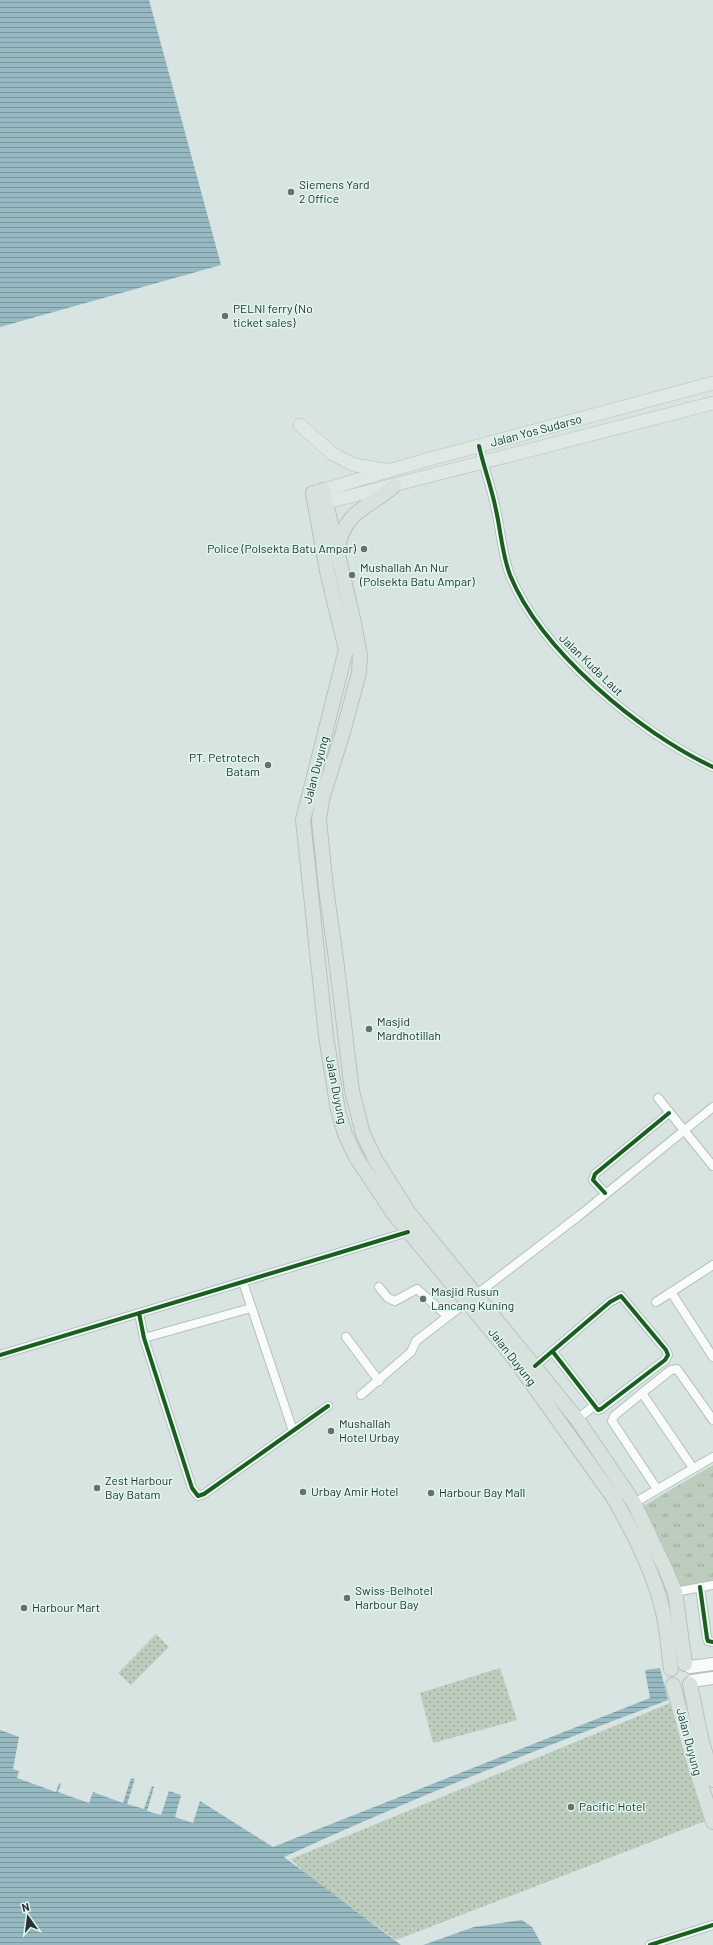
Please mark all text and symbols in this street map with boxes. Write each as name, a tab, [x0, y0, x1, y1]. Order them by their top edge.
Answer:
place label: Siemens Yard 2 Office	[299, 177, 370, 205]
marker: Siemens Yard 2 Office	[286, 187, 296, 197]
place label: PELNI ferry (No ticket sales)	[233, 301, 313, 329]
marker: PELNI ferry (No ticket sales)	[220, 311, 230, 321]
street label: Jalan Yos Sudarso	[488, 411, 583, 449]
place label: Police (Polsekta Batu Ampar)	[207, 541, 357, 555]
marker: Police (Polsekta Batu Ampar)	[359, 544, 369, 554]
place label: Mushallah An Nur (Polsekta Batu Ampar)	[359, 560, 475, 588]
marker: Mushallah An Nur (Polsekta Batu Ampar)	[347, 570, 357, 580]
street label: Jalan Kuda Laut	[557, 630, 627, 698]
street label: Jalan Duyung	[299, 734, 331, 805]
place label: PT. Petrotech Batam	[189, 750, 260, 778]
marker: PT. Petrotech Batam	[263, 760, 273, 770]
place label: Masjid Mardhotillah	[377, 1014, 441, 1042]
marker: Masjid Mardhotillah	[364, 1024, 374, 1034]
street label: Jalan Duyung	[323, 1054, 350, 1125]
place label: Masjid Rusun Lancang Kuning	[431, 1284, 514, 1312]
marker: Masjid Rusun Lancang Kuning	[418, 1294, 428, 1304]
street label: Jalan Duyung	[486, 1325, 540, 1388]
place label: Mushallah Hotel Urbay	[339, 1416, 400, 1444]
marker: Mushallah Hotel Urbay	[326, 1426, 336, 1436]
place label: Zest Harbour Bay Batam	[105, 1473, 173, 1501]
marker: Zest Harbour Bay Batam	[92, 1483, 102, 1493]
place label: Urbay Amir Hotel	[311, 1484, 398, 1498]
place label: Harbour Bay Mall	[439, 1485, 525, 1499]
marker: Urbay Amir Hotel	[298, 1487, 308, 1497]
marker: Harbour Bay Mall	[426, 1488, 436, 1498]
place label: Swiss-Belhotel Harbour Bay	[355, 1583, 433, 1611]
marker: Swiss-Belhotel Harbour Bay	[342, 1593, 352, 1603]
place label: Harbour Mart	[32, 1600, 100, 1614]
marker: Harbour Mart	[19, 1603, 29, 1613]
street label: Jalan Duyung	[674, 1706, 706, 1777]
place label: Pacific Hotel	[579, 1799, 645, 1813]
marker: Pacific Hotel	[566, 1802, 576, 1812]
north arrow	[8, 1897, 48, 1937]
text: N	[20, 1900, 31, 1914]

